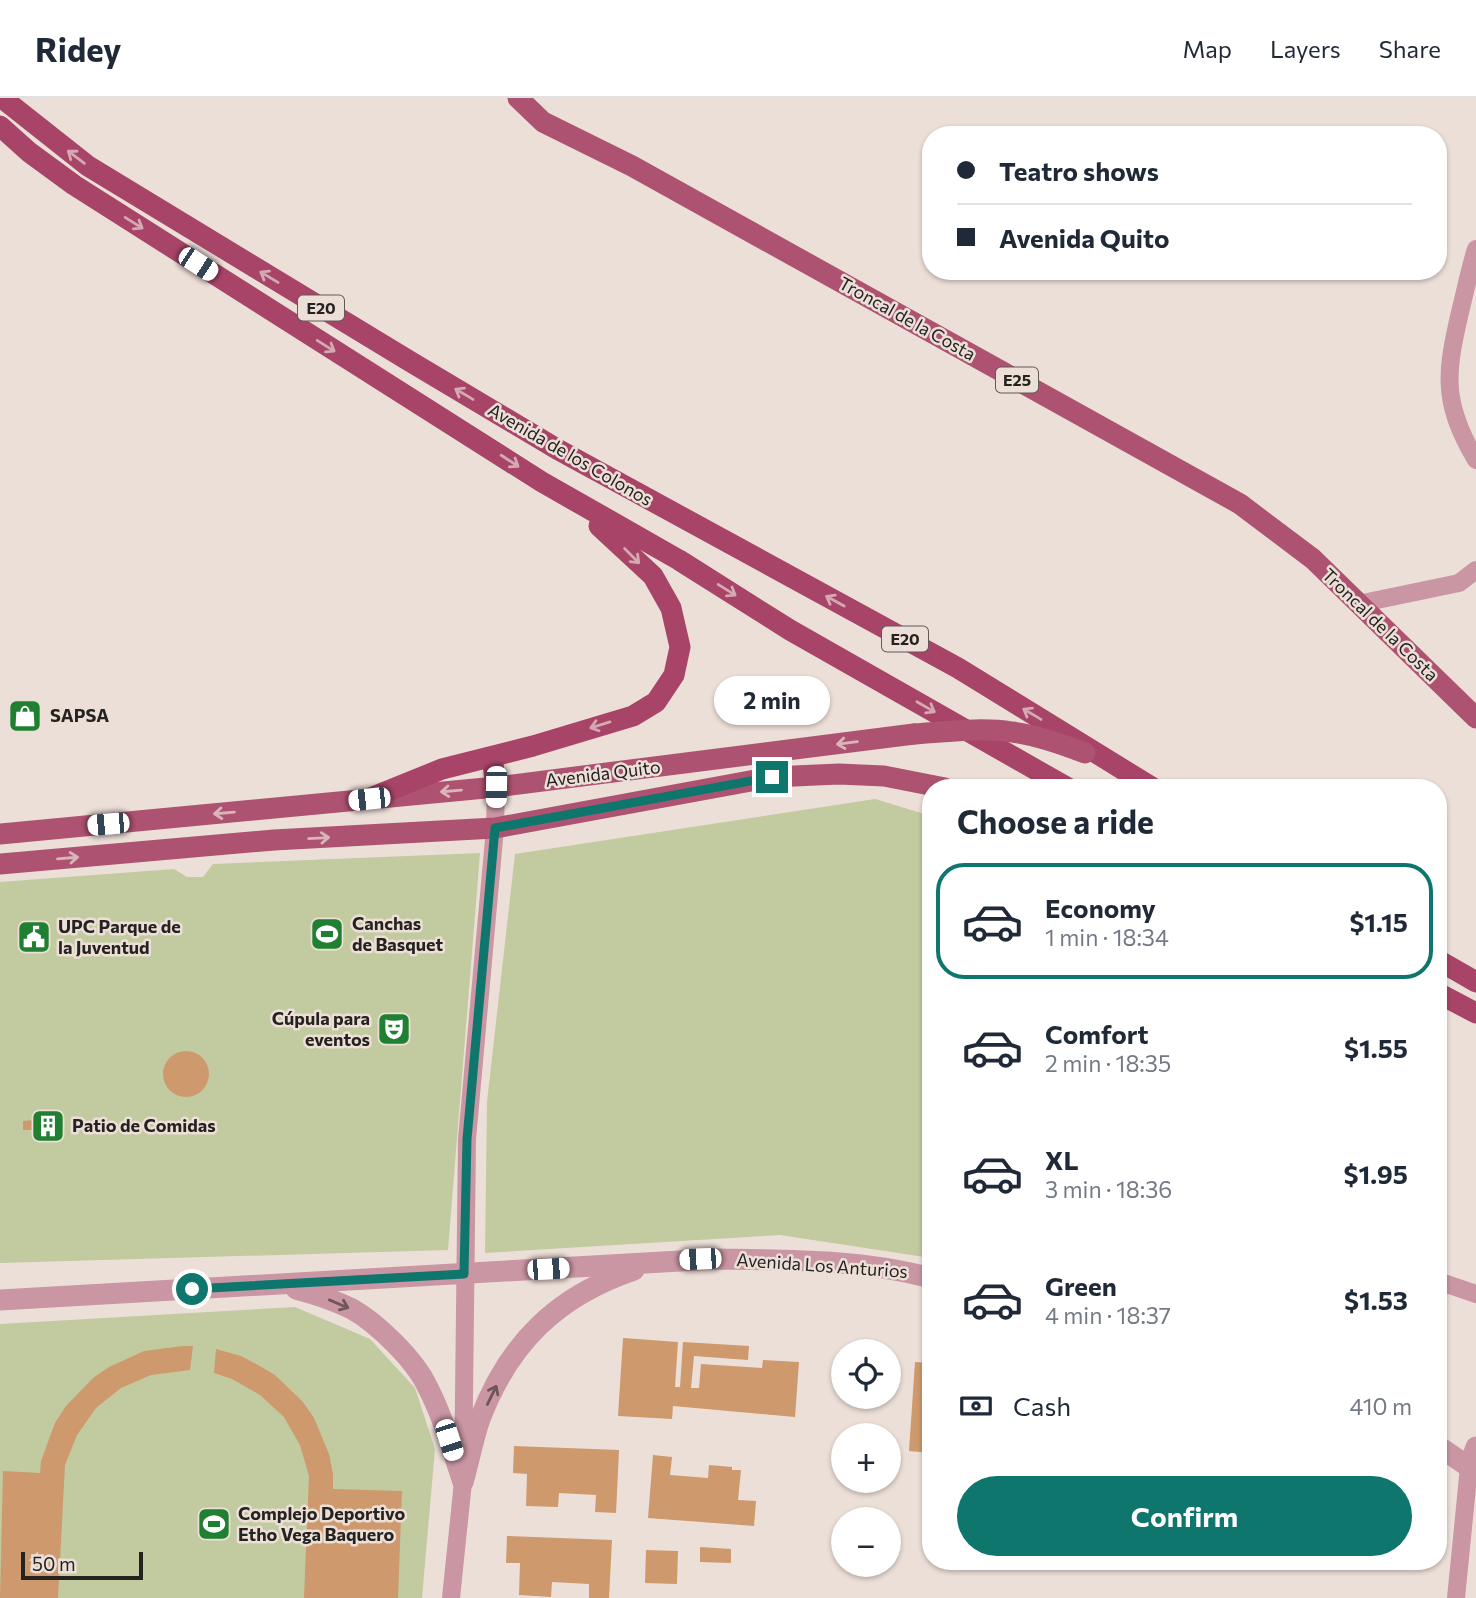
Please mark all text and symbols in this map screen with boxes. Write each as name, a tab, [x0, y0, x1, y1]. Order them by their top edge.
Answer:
text: Ridey	[35, 28, 121, 69]
text: Map	[1183, 34, 1232, 63]
text: Layers	[1270, 34, 1341, 63]
text: Share	[1379, 34, 1441, 63]
one-way arrow	[67, 150, 86, 165]
text: Teatro shows	[999, 155, 1159, 186]
one-way arrow	[124, 217, 144, 231]
text: Avenida Quito	[999, 222, 1170, 253]
car	[175, 244, 222, 284]
one-way arrow	[260, 269, 280, 283]
street label: Troncal de la Costa	[835, 271, 980, 365]
road number: E20	[298, 296, 344, 320]
one-way arrow	[316, 339, 336, 353]
road number: E25	[996, 368, 1038, 392]
one-way arrow	[455, 387, 475, 401]
street label: Avenida de los Colonos	[484, 398, 657, 510]
one-way arrow	[500, 454, 519, 469]
one-way arrow	[624, 547, 641, 564]
street label: Troncal de la Costa	[1318, 563, 1443, 685]
one-way arrow	[716, 583, 736, 597]
one-way arrow	[825, 593, 846, 607]
road number: E20	[882, 626, 928, 652]
callout: 2 min	[714, 676, 830, 724]
text: 2 min	[743, 686, 801, 714]
shop icon: SAPSA	[6, 697, 44, 735]
one-way arrow	[915, 701, 936, 714]
place label: SAPSA	[50, 704, 109, 726]
one-way arrow	[1023, 706, 1043, 720]
one-way arrow	[589, 720, 611, 733]
one-way arrow	[836, 736, 859, 749]
street label: Avenida Quito	[544, 755, 662, 791]
route end	[756, 761, 788, 793]
car	[486, 766, 507, 808]
one-way arrow	[440, 785, 462, 798]
car	[348, 786, 391, 812]
text: Choose a ride	[957, 801, 1154, 841]
one-way arrow	[213, 807, 236, 820]
car	[87, 812, 130, 836]
one-way arrow	[307, 831, 330, 844]
one-way arrow	[56, 852, 79, 865]
icon: car	[961, 890, 1024, 953]
text: Economy	[1045, 892, 1156, 923]
text: $1.15	[1349, 906, 1408, 937]
place label: Canchas de Basquet	[352, 912, 444, 955]
place label: UPC Parque de la Juventud	[58, 915, 181, 958]
sports icon: Canchas de Basquet	[308, 915, 346, 953]
public building icon: UPC Parque de la Juventud	[15, 918, 53, 956]
text: 1 min · 18:34	[1045, 923, 1169, 951]
place label: Cúpula para eventos	[272, 1007, 370, 1050]
theatre icon: Cúpula para eventos	[375, 1010, 413, 1048]
icon: car	[961, 1016, 1024, 1079]
text: Comfort	[1045, 1018, 1148, 1049]
text: $1.55	[1344, 1032, 1408, 1063]
text: 2 min · 18:35	[1045, 1049, 1171, 1077]
building icon: Patio de Comidas	[29, 1107, 67, 1145]
place label: Patio de Comidas	[72, 1114, 216, 1136]
icon: car	[961, 1142, 1024, 1205]
text: XL	[1045, 1144, 1079, 1175]
text: $1.95	[1344, 1158, 1408, 1189]
text: 3 min · 18:36	[1045, 1175, 1172, 1203]
car	[679, 1248, 722, 1270]
street label: Avenida Los Anturios	[736, 1248, 908, 1282]
car	[527, 1257, 570, 1281]
icon: car	[961, 1268, 1024, 1331]
text: Green	[1045, 1270, 1117, 1301]
route start	[176, 1273, 208, 1305]
text: $1.53	[1344, 1284, 1408, 1315]
one-way arrow	[328, 1298, 350, 1311]
text: 4 min · 18:37	[1045, 1301, 1171, 1329]
map controls	[831, 1339, 901, 1577]
button: locate	[831, 1339, 901, 1409]
one-way arrow	[486, 1385, 499, 1406]
icon: cash	[957, 1387, 995, 1425]
text: Cash	[1013, 1390, 1071, 1421]
text: 410 m	[1350, 1392, 1412, 1420]
car	[433, 1417, 466, 1463]
button: +	[831, 1423, 901, 1493]
button: Confirm	[957, 1476, 1412, 1556]
place label: Complejo Deportivo Etho Vega Baquero	[238, 1502, 406, 1545]
sports icon: Complejo Deportivo Etho Vega Baquero	[195, 1505, 233, 1543]
button: −	[831, 1507, 901, 1577]
scale bar	[21, 1549, 144, 1581]
text: 50 m	[32, 1552, 76, 1575]

